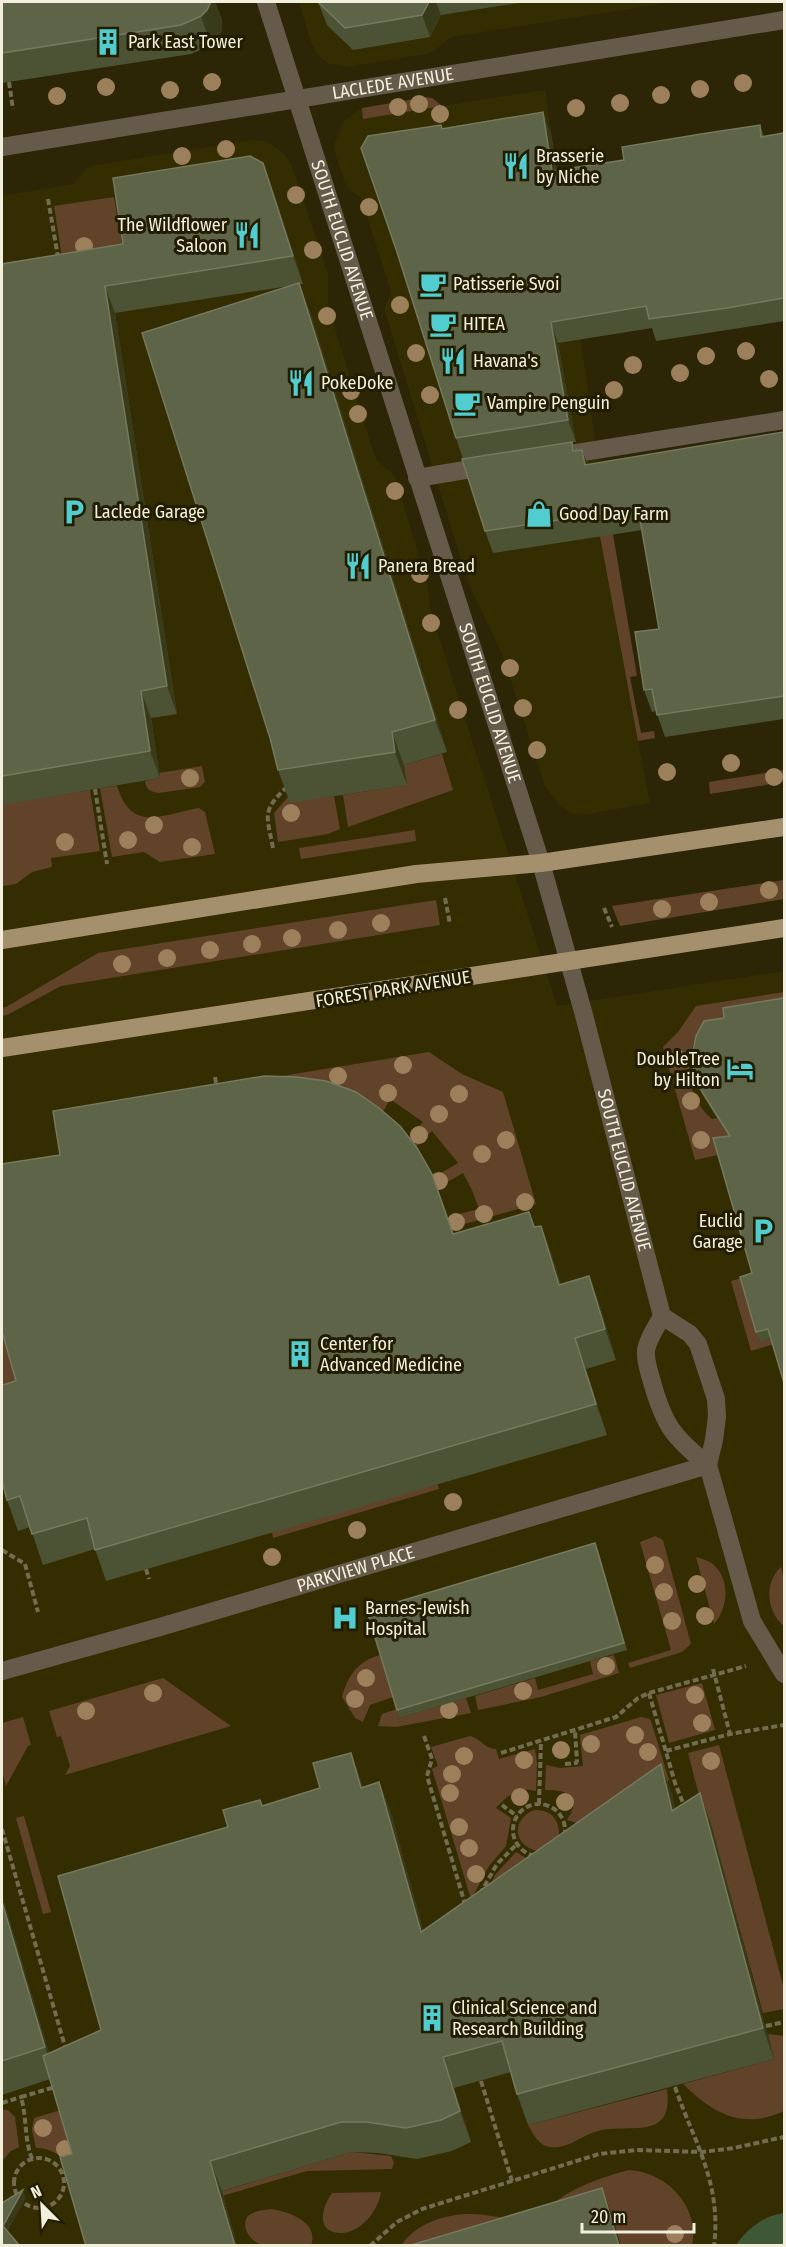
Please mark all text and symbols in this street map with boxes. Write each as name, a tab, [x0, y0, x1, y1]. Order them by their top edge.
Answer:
building icon: Park East Tower	[93, 27, 123, 57]
place label: Park East Tower	[128, 31, 243, 53]
street label: LACLEDE AVENUE	[330, 63, 455, 104]
place label: Brasserie by Niche	[536, 145, 604, 188]
restaurant icon: Brasserie by Niche	[501, 151, 531, 181]
street label: SOUTH EUCLID AVENUE	[306, 157, 378, 323]
place label: The Wildflower Saloon	[118, 214, 228, 257]
restaurant icon: The Wildflower Saloon	[232, 220, 262, 250]
cafe icon: Patisserie Svoi	[418, 269, 448, 299]
place label: Patisserie Svoi	[453, 273, 559, 295]
cafe icon: HITEA	[428, 309, 458, 339]
place label: HITEA	[463, 313, 505, 335]
restaurant icon: Havana's	[438, 346, 468, 376]
place label: Havana's	[473, 350, 539, 372]
restaurant icon: PokeDoke	[286, 368, 316, 398]
place label: PokeDoke	[321, 372, 394, 394]
cafe icon: Vampire Penguin	[452, 388, 482, 418]
place label: Vampire Penguin	[487, 392, 610, 414]
parking icon: Laclede Garage	[59, 497, 89, 527]
shop icon: Good Day Farm	[524, 499, 554, 529]
place label: Laclede Garage	[94, 501, 205, 523]
place label: Good Day Farm	[559, 503, 669, 525]
restaurant icon: Panera Bread	[343, 551, 373, 581]
place label: Panera Bread	[378, 555, 475, 577]
street label: SOUTH EUCLID AVENUE	[454, 620, 526, 786]
street label: FOREST PARK AVENUE	[314, 966, 472, 1012]
place label: DoubleTree by Hilton	[636, 1048, 720, 1091]
hotel icon: DoubleTree by Hilton	[725, 1054, 755, 1084]
street label: SOUTH EUCLID AVENUE	[593, 1087, 656, 1254]
place label: Euclid Garage	[692, 1210, 743, 1253]
parking icon: Euclid Garage	[748, 1216, 778, 1246]
place label: Center for Advanced Medicine	[320, 1333, 462, 1376]
building icon: Center for Advanced Medicine	[285, 1339, 315, 1369]
street label: PARKVIEW PLACE	[294, 1541, 417, 1597]
place label: Barnes-Jewish Hospital	[365, 1597, 470, 1640]
hospital icon: Barnes-Jewish Hospital	[330, 1603, 360, 1633]
place label: Clinical Science and Research Building	[452, 1997, 597, 2040]
building icon: Clinical Science and Research Building	[417, 2003, 447, 2033]
north arrow	[12, 2175, 72, 2235]
text: N	[28, 2181, 44, 2202]
scale bar	[582, 2196, 694, 2234]
text: 20 m	[591, 2206, 626, 2228]

